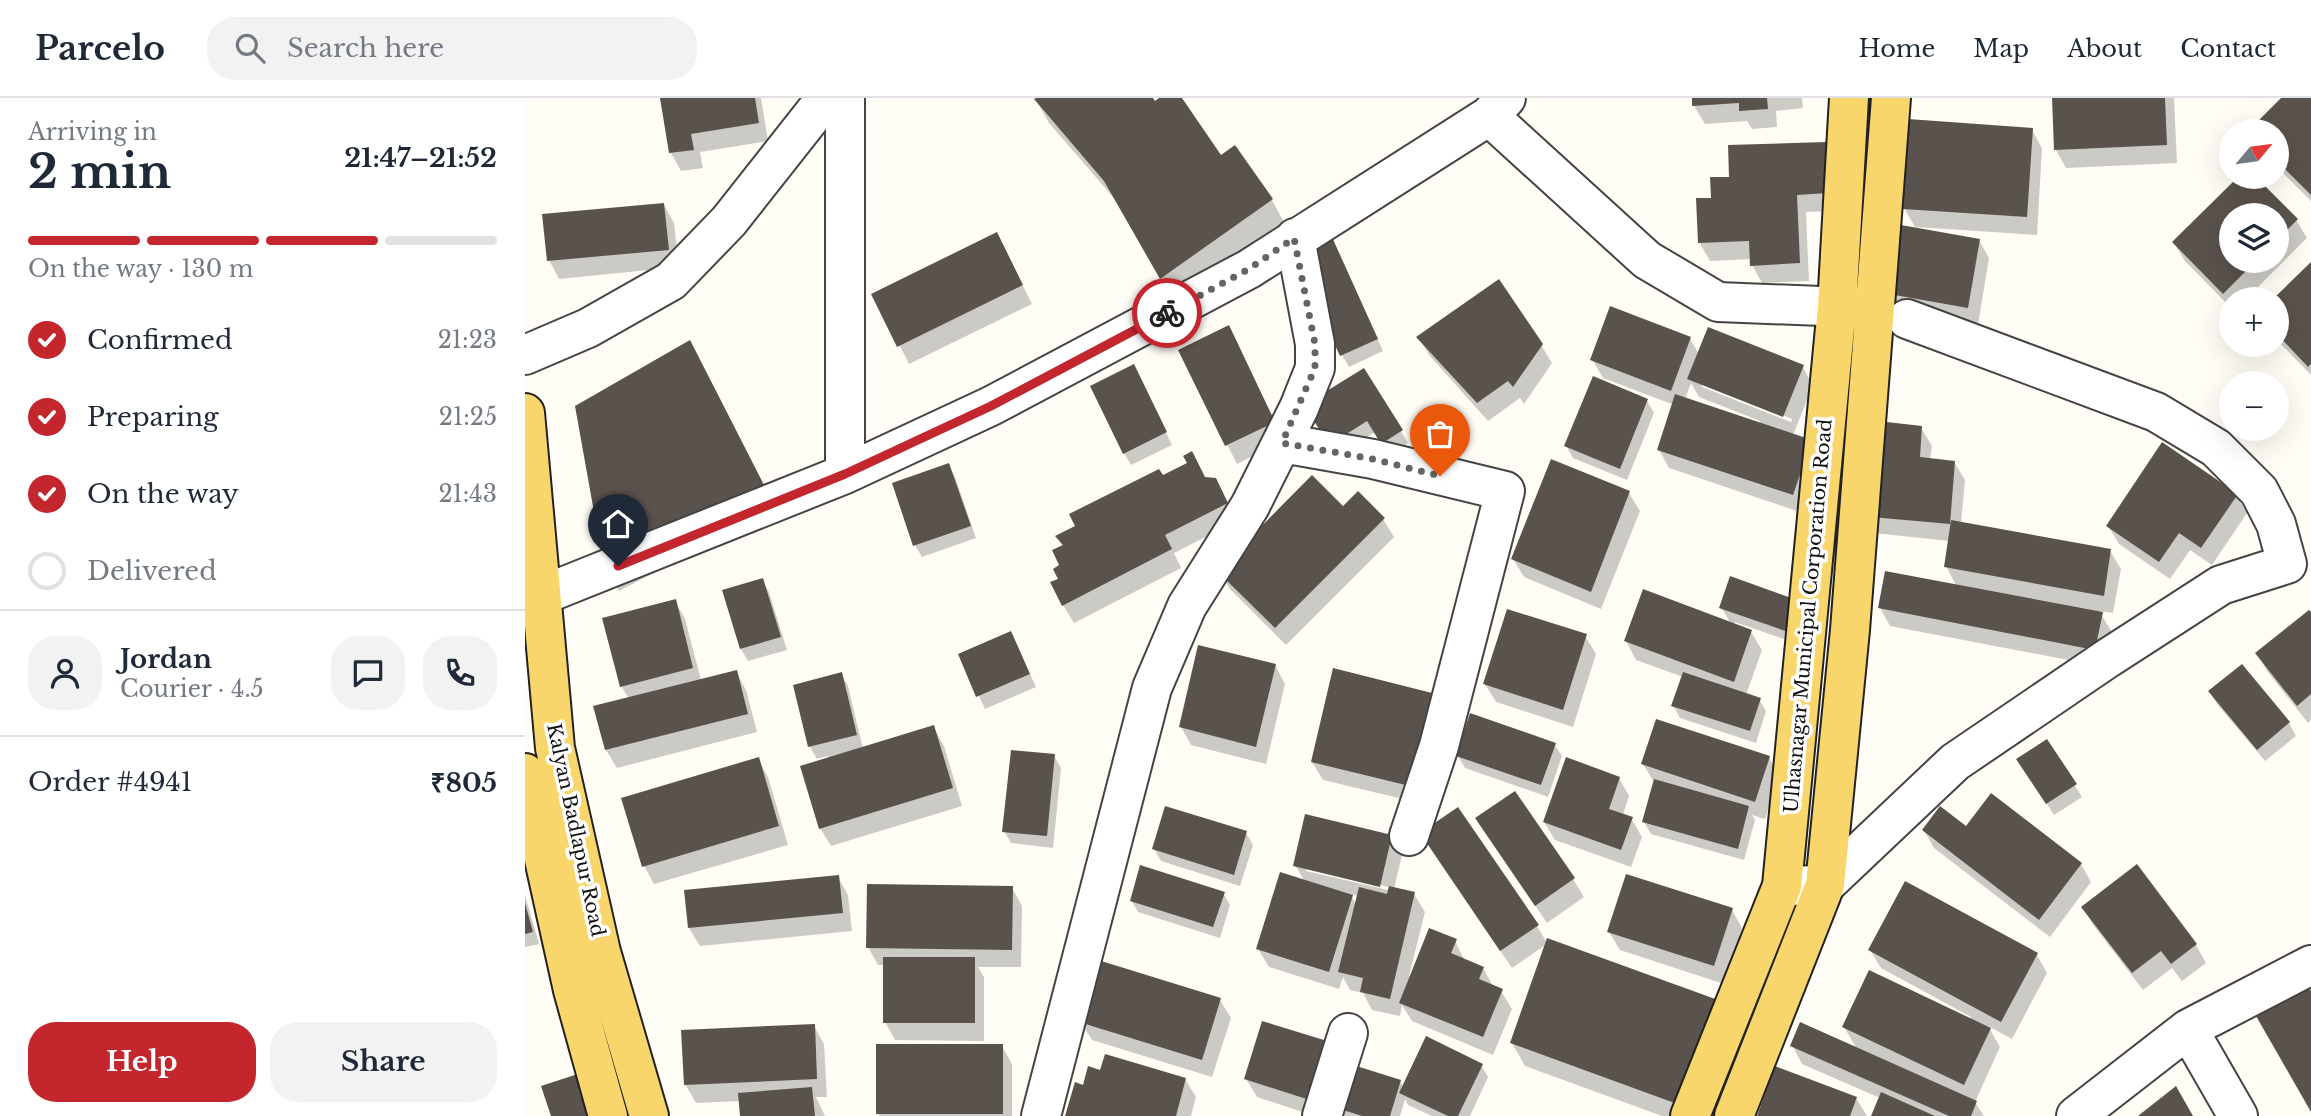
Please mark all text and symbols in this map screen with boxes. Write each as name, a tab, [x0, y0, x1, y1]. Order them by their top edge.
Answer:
search box	[207, 17, 697, 80]
text: Parcelo	[35, 28, 165, 69]
icon: search	[231, 29, 269, 67]
text: Search here	[287, 32, 444, 64]
text: Home	[1859, 34, 1935, 63]
text: Map	[1973, 34, 2029, 63]
text: About	[2067, 34, 2142, 63]
text: Contact	[2180, 34, 2276, 63]
text: Arriving in	[28, 118, 157, 146]
north arrow	[2219, 119, 2289, 189]
map controls	[2219, 119, 2289, 441]
text: 21:47–21:52	[344, 142, 497, 174]
text: 2 min	[28, 143, 171, 200]
button: layers	[2219, 203, 2289, 273]
text: On the way · 130 m	[28, 255, 253, 283]
courier	[1132, 278, 1202, 348]
button: +	[2219, 287, 2289, 357]
icon: bike	[1148, 294, 1186, 332]
icon: check	[28, 321, 66, 359]
text: Confirmed	[87, 324, 232, 356]
text: 21:23	[438, 326, 497, 354]
button: −	[2219, 371, 2289, 441]
icon: check	[28, 398, 66, 436]
text: Preparing	[87, 401, 219, 433]
text: 21:25	[439, 403, 497, 431]
pin	[1410, 404, 1470, 476]
icon: bag	[1421, 415, 1459, 453]
street label: Ulhasnagar Municipal Corporation Road	[1779, 418, 1837, 814]
icon: check	[28, 475, 66, 513]
text: On the way	[87, 478, 239, 510]
text: 21:43	[438, 480, 497, 508]
pin	[588, 494, 648, 566]
icon: home	[599, 505, 637, 543]
text: Delivered	[87, 555, 217, 587]
button: person	[28, 636, 102, 710]
button: chat	[331, 636, 405, 710]
button: phone	[423, 636, 497, 710]
text: Jordan	[120, 643, 212, 675]
text: Courier · 4.5	[120, 675, 264, 703]
street label: Kalyan Badlapur Road	[542, 721, 610, 939]
text: Order #4941	[28, 766, 192, 798]
text: ₹805	[431, 767, 497, 799]
button: Help	[28, 1022, 256, 1102]
button: Share	[270, 1022, 497, 1102]

